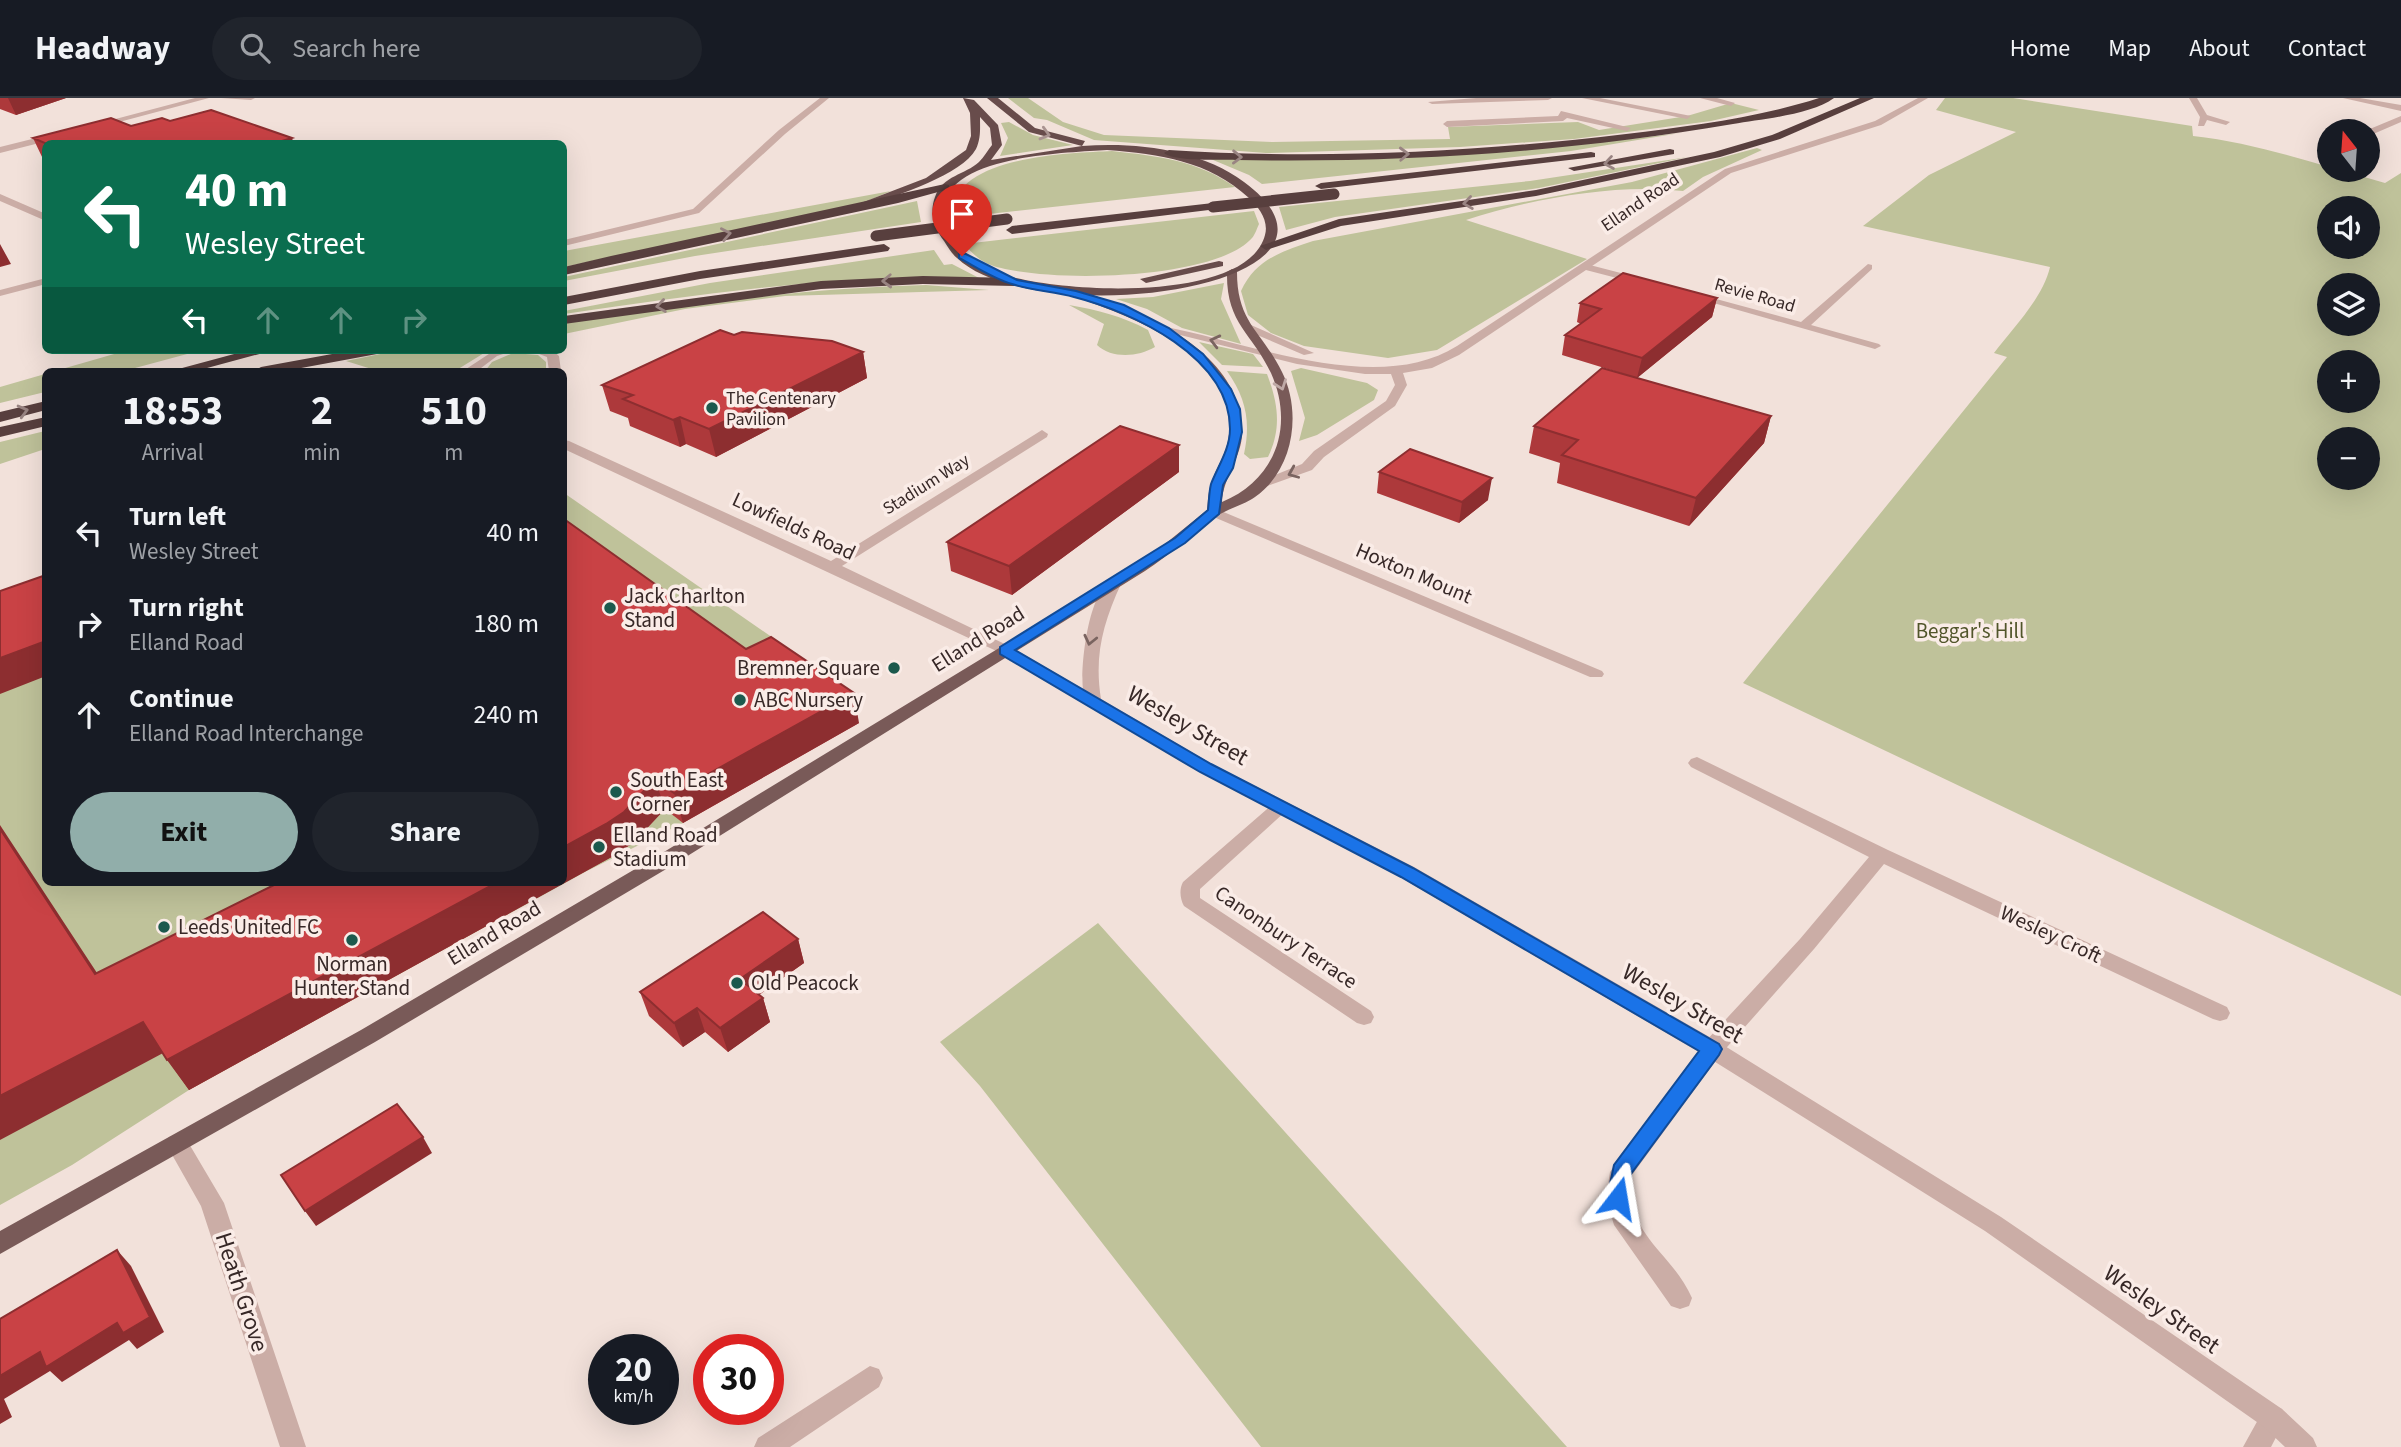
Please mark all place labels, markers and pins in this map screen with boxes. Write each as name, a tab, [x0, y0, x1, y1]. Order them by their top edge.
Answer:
pin	[932, 184, 992, 256]
place label: The Centenary Pavilion	[726, 386, 836, 432]
marker: The Centenary Pavilion	[704, 400, 720, 416]
place label: Jack Charlton Stand	[624, 581, 745, 635]
marker: Jack Charlton Stand	[602, 600, 618, 616]
place label: Bremner Square	[737, 653, 880, 683]
marker: Bremner Square	[886, 660, 902, 676]
place label: ABC Nursery	[754, 685, 863, 715]
marker: ABC Nursery	[732, 692, 748, 708]
place label: South East Corner	[630, 765, 724, 819]
marker: South East Corner	[608, 784, 624, 800]
place label: Elland Road Stadium	[613, 820, 718, 874]
marker: Elland Road Stadium	[591, 839, 607, 855]
place label: Leeds United FC	[178, 912, 319, 942]
marker: Leeds United FC	[156, 919, 172, 935]
marker: Norman Hunter Stand	[344, 932, 360, 948]
place label: Norman Hunter Stand	[294, 949, 410, 1003]
place label: Old Peacock	[751, 968, 859, 998]
marker: Old Peacock	[729, 975, 745, 991]

